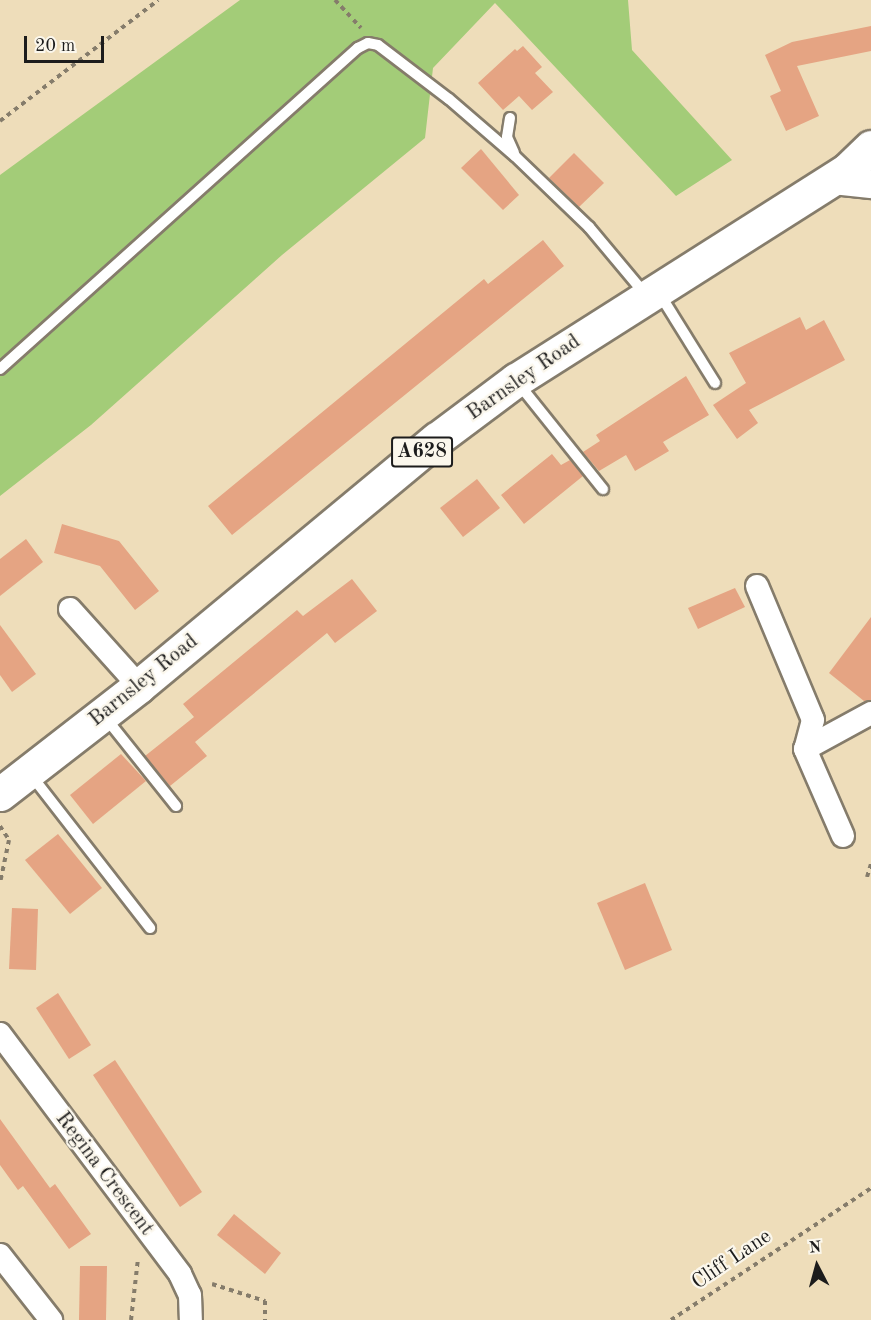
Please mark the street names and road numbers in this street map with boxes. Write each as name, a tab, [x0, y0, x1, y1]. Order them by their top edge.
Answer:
street label: Barnsley Road	[462, 330, 586, 426]
road number: A628	[390, 435, 454, 469]
street label: Barnsley Road	[84, 629, 204, 733]
street label: Regina Crescent	[49, 1107, 159, 1241]
street label: Cliff Lane	[687, 1224, 777, 1296]

